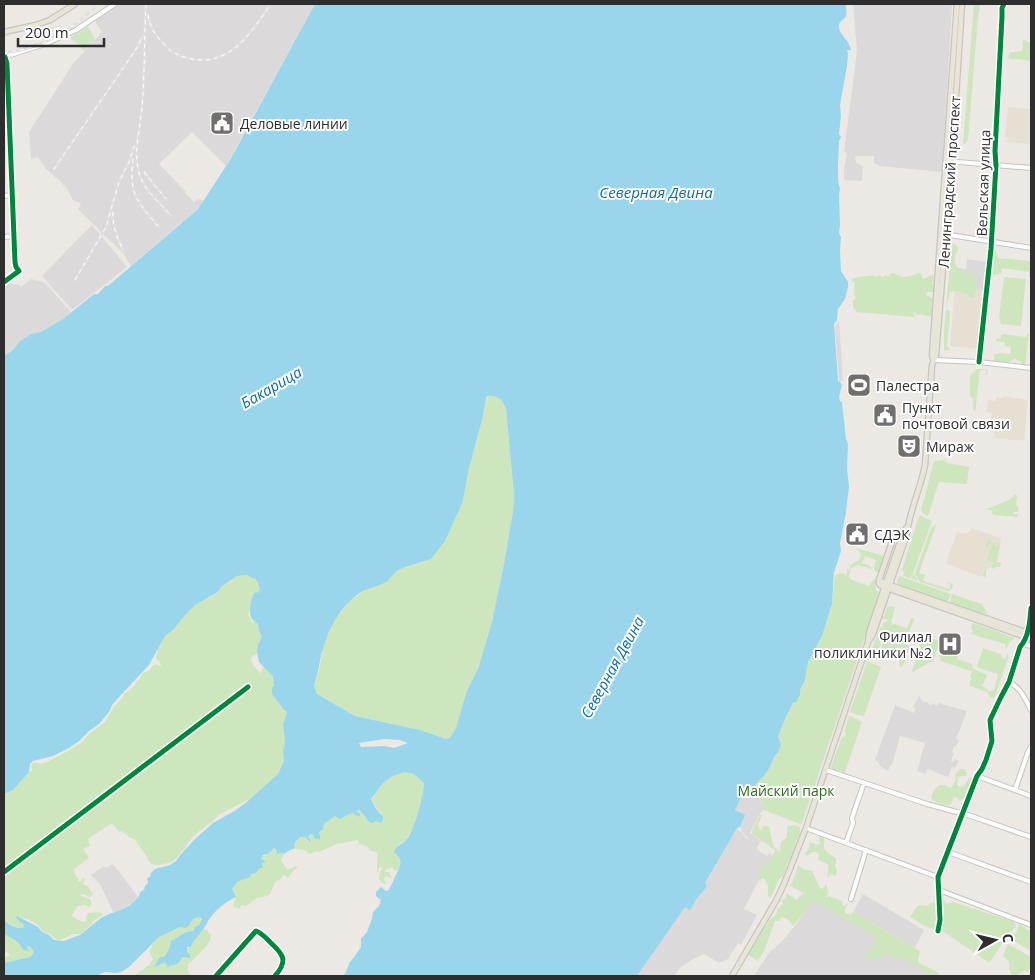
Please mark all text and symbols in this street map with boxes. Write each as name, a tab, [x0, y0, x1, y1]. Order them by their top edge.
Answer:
scale bar	[18, 15, 104, 47]
text: 200 m	[25, 22, 69, 42]
street label: Ленинградский проспект	[933, 95, 965, 269]
public building icon: Деловые линии	[209, 110, 235, 136]
place label: Деловые линии	[240, 114, 348, 133]
street label: Вельская улица	[972, 129, 994, 237]
water label: Северная Двина	[599, 182, 713, 202]
water label: Бакарица	[237, 361, 306, 412]
sports icon: Палестра	[846, 372, 872, 398]
place label: Палестра	[876, 376, 940, 395]
place label: Пункт почтовой связи	[902, 398, 1010, 433]
public building icon: Пункт почтовой связи	[872, 402, 898, 428]
theatre icon: Мираж	[896, 433, 922, 459]
place label: Мираж	[926, 437, 975, 456]
public building icon: СДЭК	[844, 521, 870, 547]
place label: СДЭК	[874, 525, 910, 544]
water label: Северная Двина	[576, 612, 648, 721]
place label: Филиал поликлиники №2	[814, 627, 932, 662]
hospital icon: Филиал поликлиники №2	[937, 631, 963, 657]
park label: Майский парк	[738, 781, 835, 800]
north arrow	[970, 915, 1020, 965]
text: С	[998, 932, 1018, 944]

